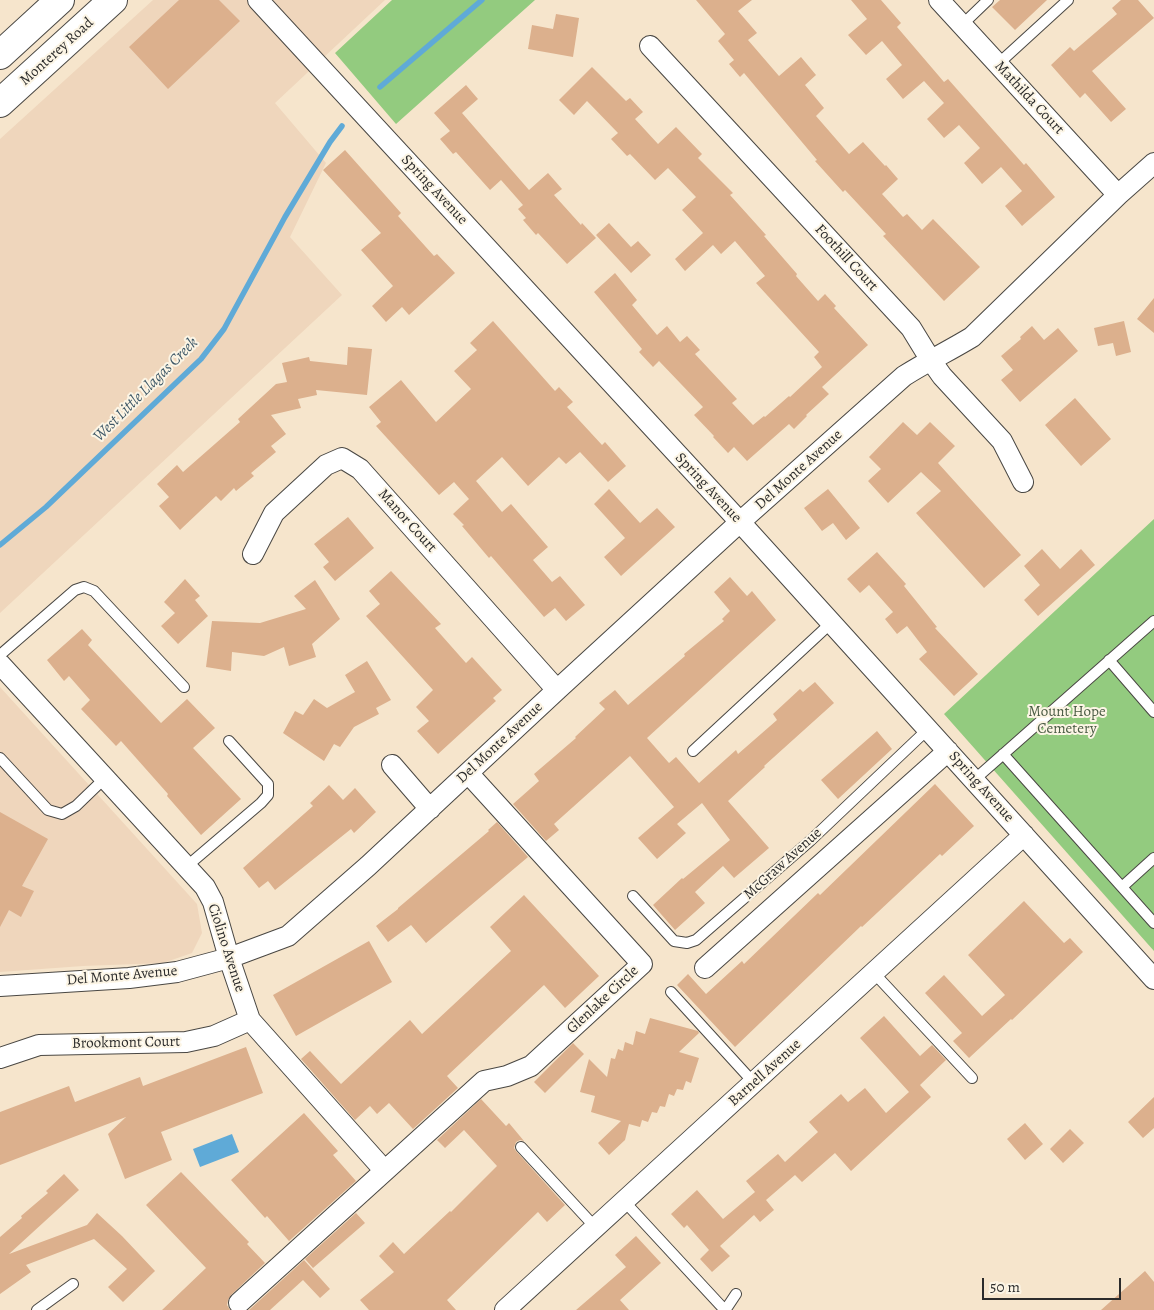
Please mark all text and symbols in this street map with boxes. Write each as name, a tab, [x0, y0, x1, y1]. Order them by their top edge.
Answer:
street label: Monterey Road	[16, 14, 98, 90]
street label: Mathilda Court	[990, 58, 1068, 138]
street label: Spring Avenue	[397, 151, 471, 229]
street label: Foothill Court	[811, 221, 881, 295]
water label: West Little Llagas Creek	[90, 334, 202, 446]
street label: Del Monte Avenue	[752, 426, 846, 514]
street label: Spring Avenue	[671, 449, 745, 527]
street label: Manor Court	[374, 486, 440, 556]
street label: Del Monte Avenue	[453, 698, 547, 788]
park label: Mount Hope Cemetery	[1028, 703, 1106, 738]
street label: Spring Avenue	[944, 748, 1018, 826]
street label: McGraw Avenue	[740, 824, 826, 904]
street label: Ciolino Avenue	[203, 901, 249, 995]
street label: Del Monte Avenue	[66, 962, 178, 990]
street label: Glenlake Circle	[563, 962, 643, 1038]
street label: Brookmont Court	[72, 1033, 180, 1053]
street label: Barnell Avenue	[725, 1036, 805, 1110]
scale bar	[984, 1268, 1123, 1300]
text: 50 m	[990, 1277, 1020, 1297]

